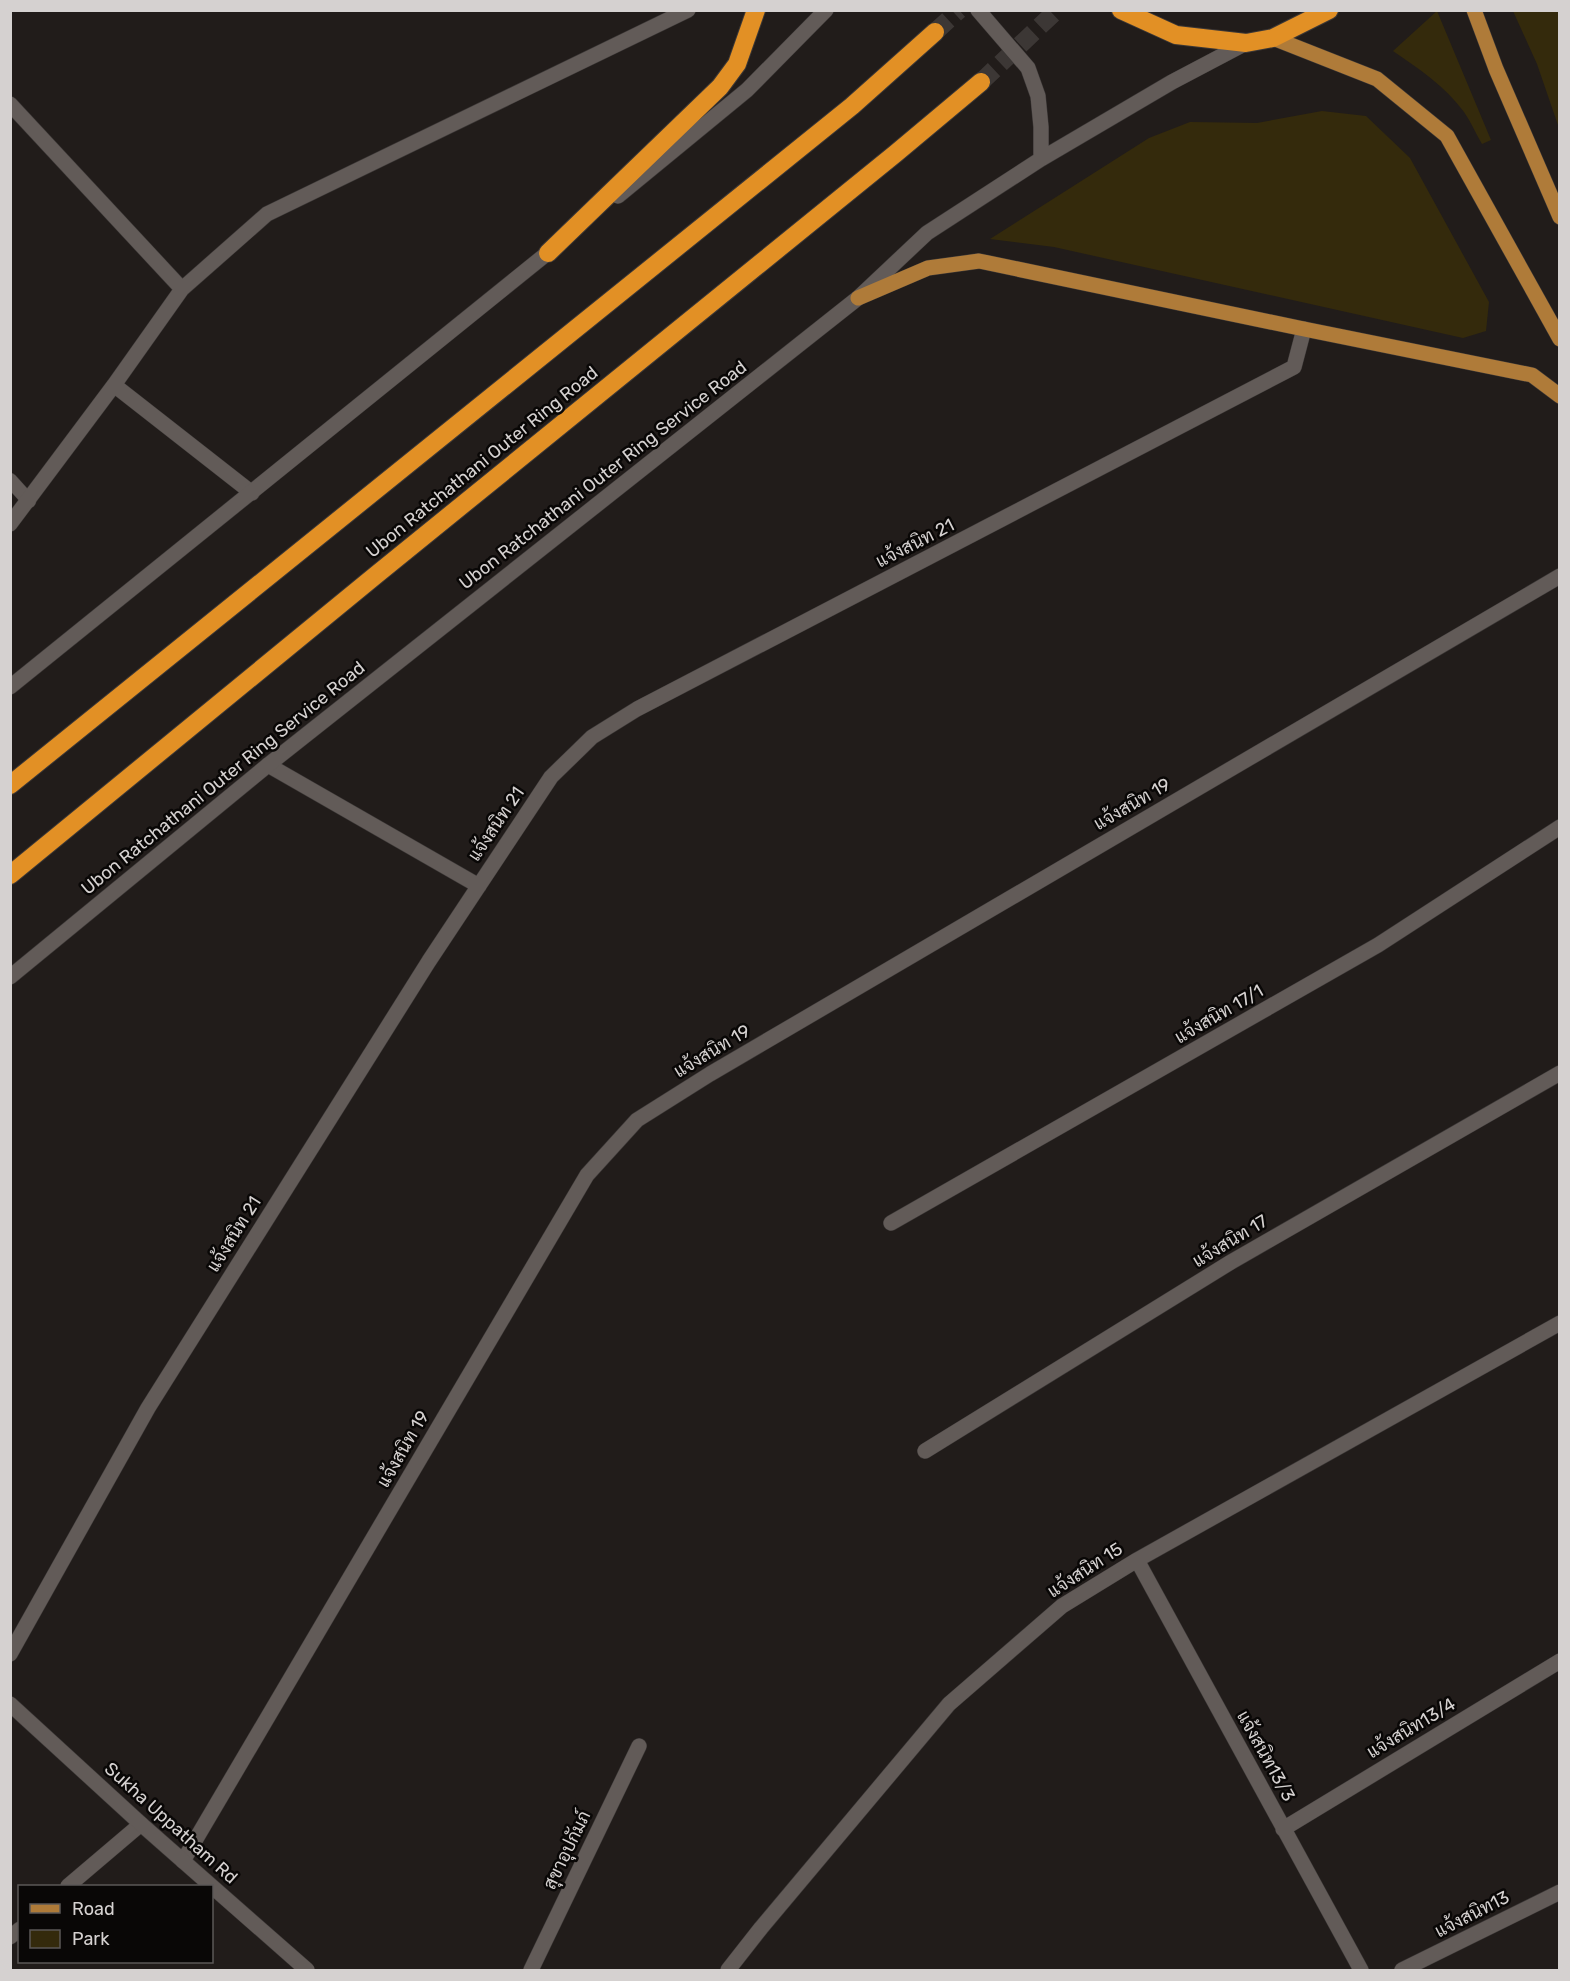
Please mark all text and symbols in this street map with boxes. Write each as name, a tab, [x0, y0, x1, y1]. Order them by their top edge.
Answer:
street label: Ubon Ratchathani Outer Ring Service Road	[455, 356, 751, 594]
street label: Ubon Ratchathani Outer Ring Road	[362, 362, 602, 562]
street label: แจ้งสนิท 21	[872, 513, 958, 572]
street label: Ubon Ratchathani Outer Ring Service Road	[77, 657, 369, 899]
street label: แจ้งสนิท 19	[1089, 772, 1174, 835]
street label: แจ้งสนิท 21	[462, 782, 529, 865]
street label: แจ้งสนิท 17/1	[1170, 979, 1267, 1048]
street label: แจ้งสนิท 19	[669, 1019, 754, 1082]
street label: แจ้งสนิท 21	[201, 1192, 266, 1276]
street label: แจ้งสนิท 17	[1188, 1209, 1272, 1272]
street label: แจ้งสนิท 19	[371, 1406, 434, 1491]
street label: แจ้งสนิท 15	[1043, 1537, 1127, 1602]
street label: แจ้งสนิท13/4	[1362, 1692, 1459, 1763]
street label: แจ้งสนิท13/3	[1232, 1706, 1301, 1805]
street label: Sukha Uppatham Rd	[100, 1758, 242, 1888]
street label: สุขาอุปกัมภ์	[537, 1806, 596, 1893]
legend	[18, 1885, 213, 1963]
street label: แจ้งสนิท13	[1431, 1885, 1513, 1942]
text: Road	[72, 1898, 115, 1920]
text: Park	[72, 1928, 110, 1950]

